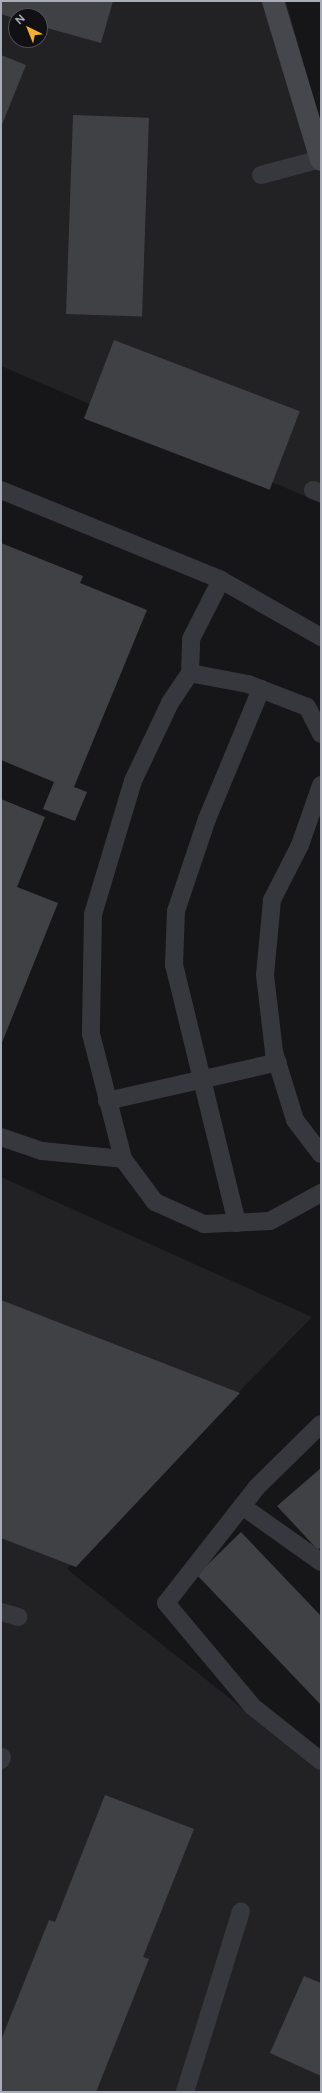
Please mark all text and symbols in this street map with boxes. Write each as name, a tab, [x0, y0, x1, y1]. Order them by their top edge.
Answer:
north arrow	[8, 8, 48, 48]
text: N	[13, 12, 28, 27]

